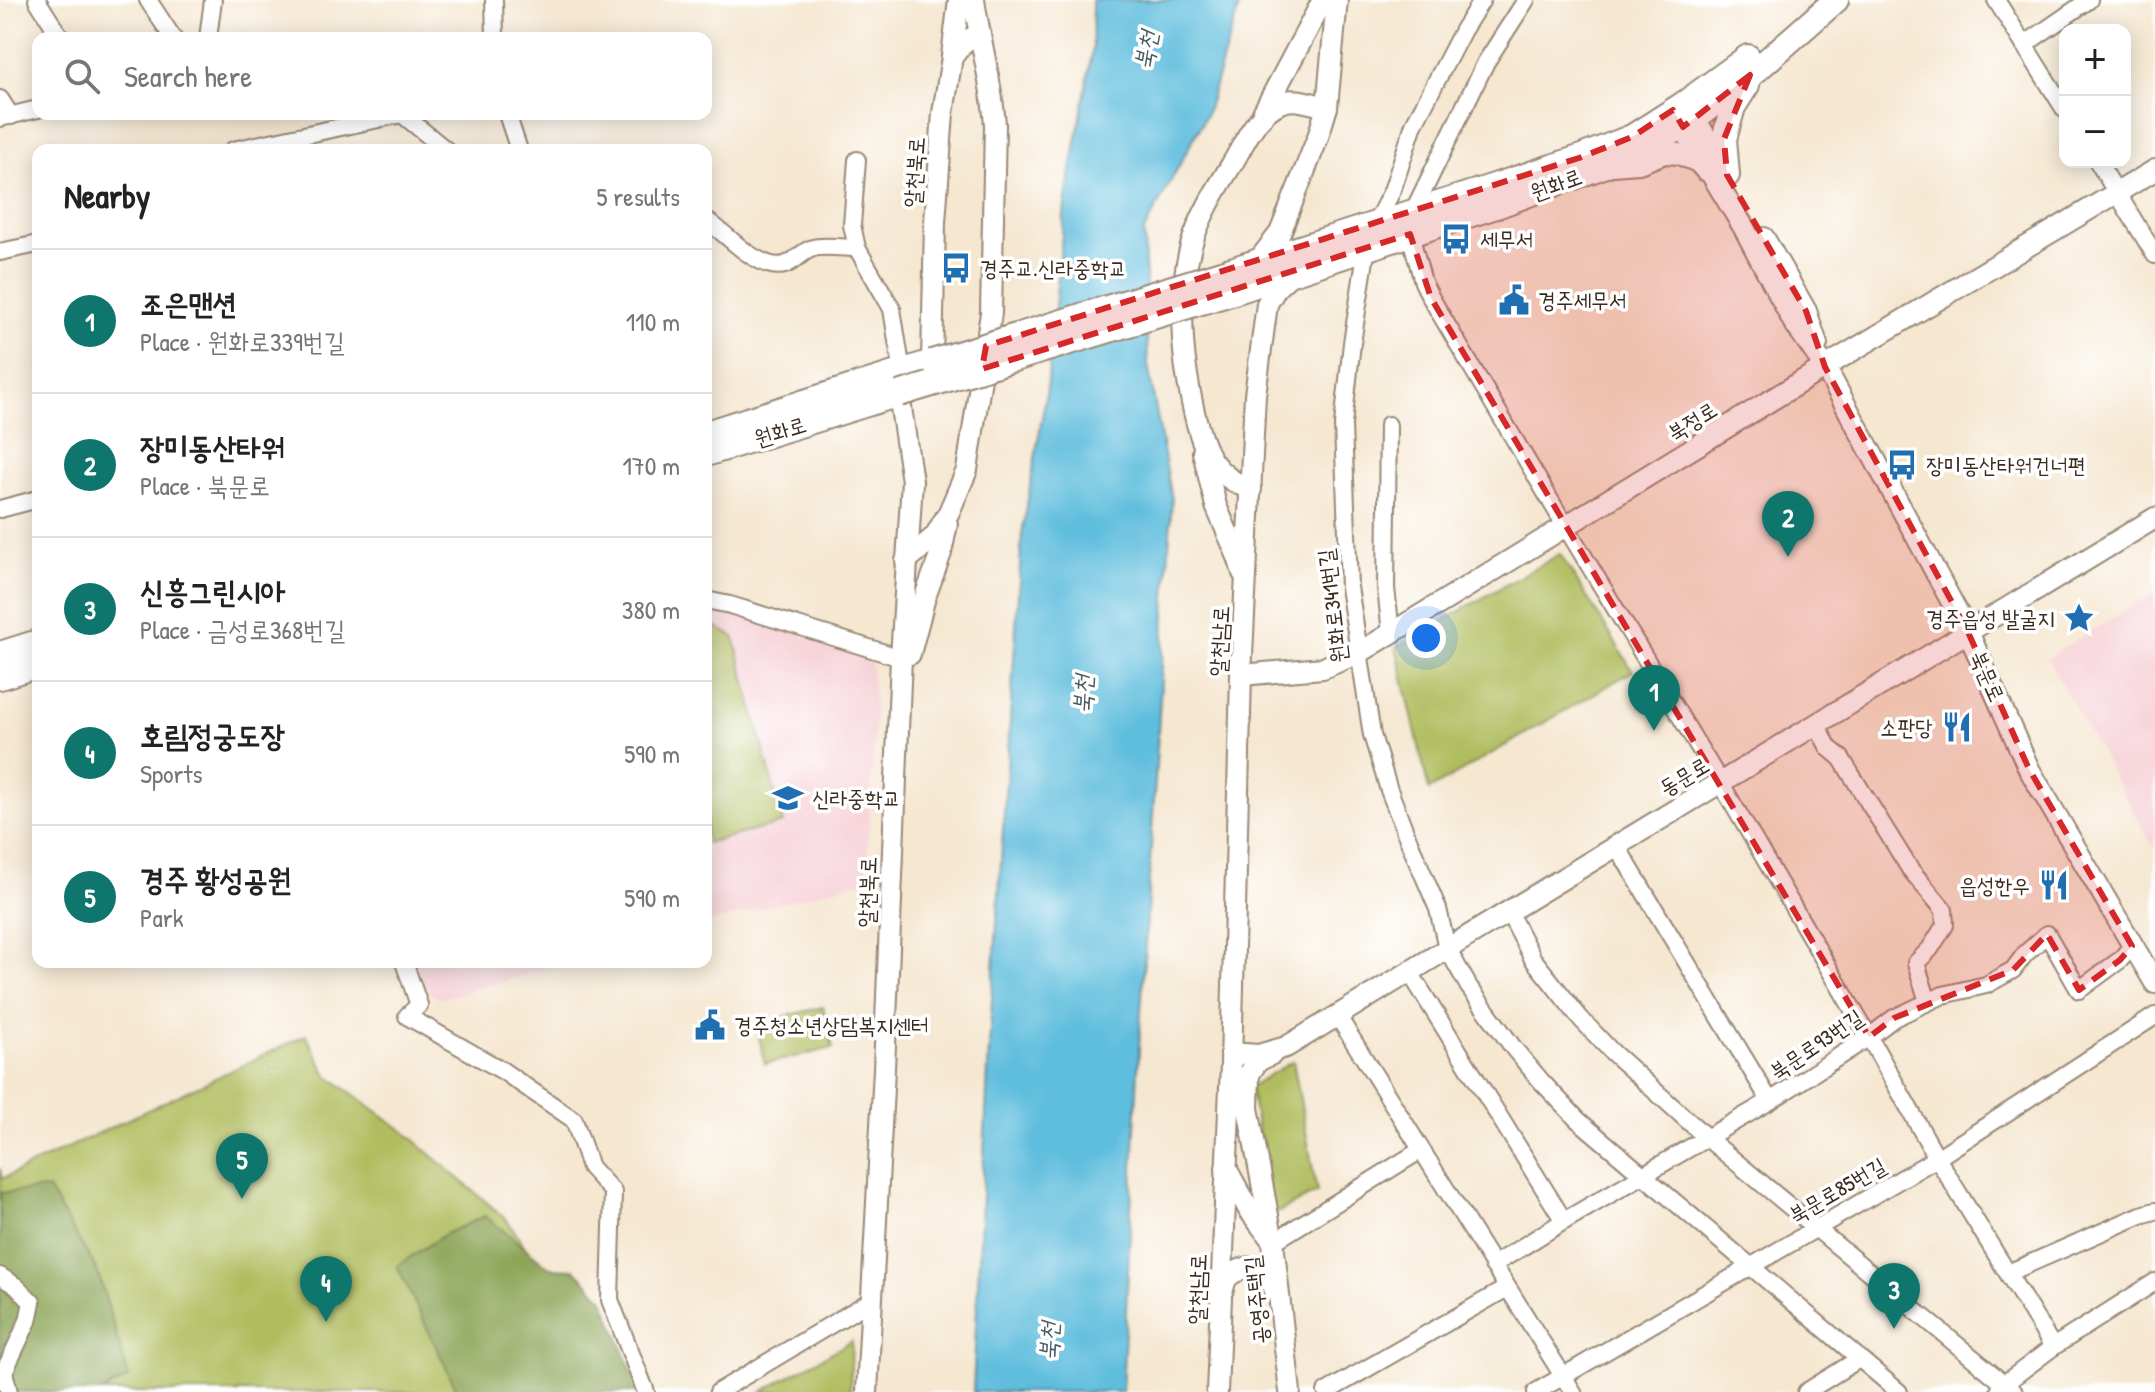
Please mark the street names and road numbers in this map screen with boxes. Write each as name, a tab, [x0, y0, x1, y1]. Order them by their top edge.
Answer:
street label: 알천북로	[897, 136, 931, 208]
street label: 원화로	[1526, 161, 1586, 207]
street label: 북정로	[1662, 394, 1722, 448]
street label: 원화로	[750, 409, 810, 453]
street label: 원화로341번길	[1310, 547, 1354, 665]
street label: 알천남로	[1202, 605, 1236, 677]
street label: 북문로	[1963, 646, 2013, 706]
street label: 동문로	[1654, 749, 1714, 803]
street label: 알천북로	[851, 856, 883, 928]
street label: 북문로93번길	[1763, 1002, 1869, 1086]
street label: 북문로85번길	[1783, 1150, 1891, 1230]
street label: 알천남로	[1181, 1253, 1213, 1325]
street label: 공영주택길	[1236, 1254, 1276, 1346]

